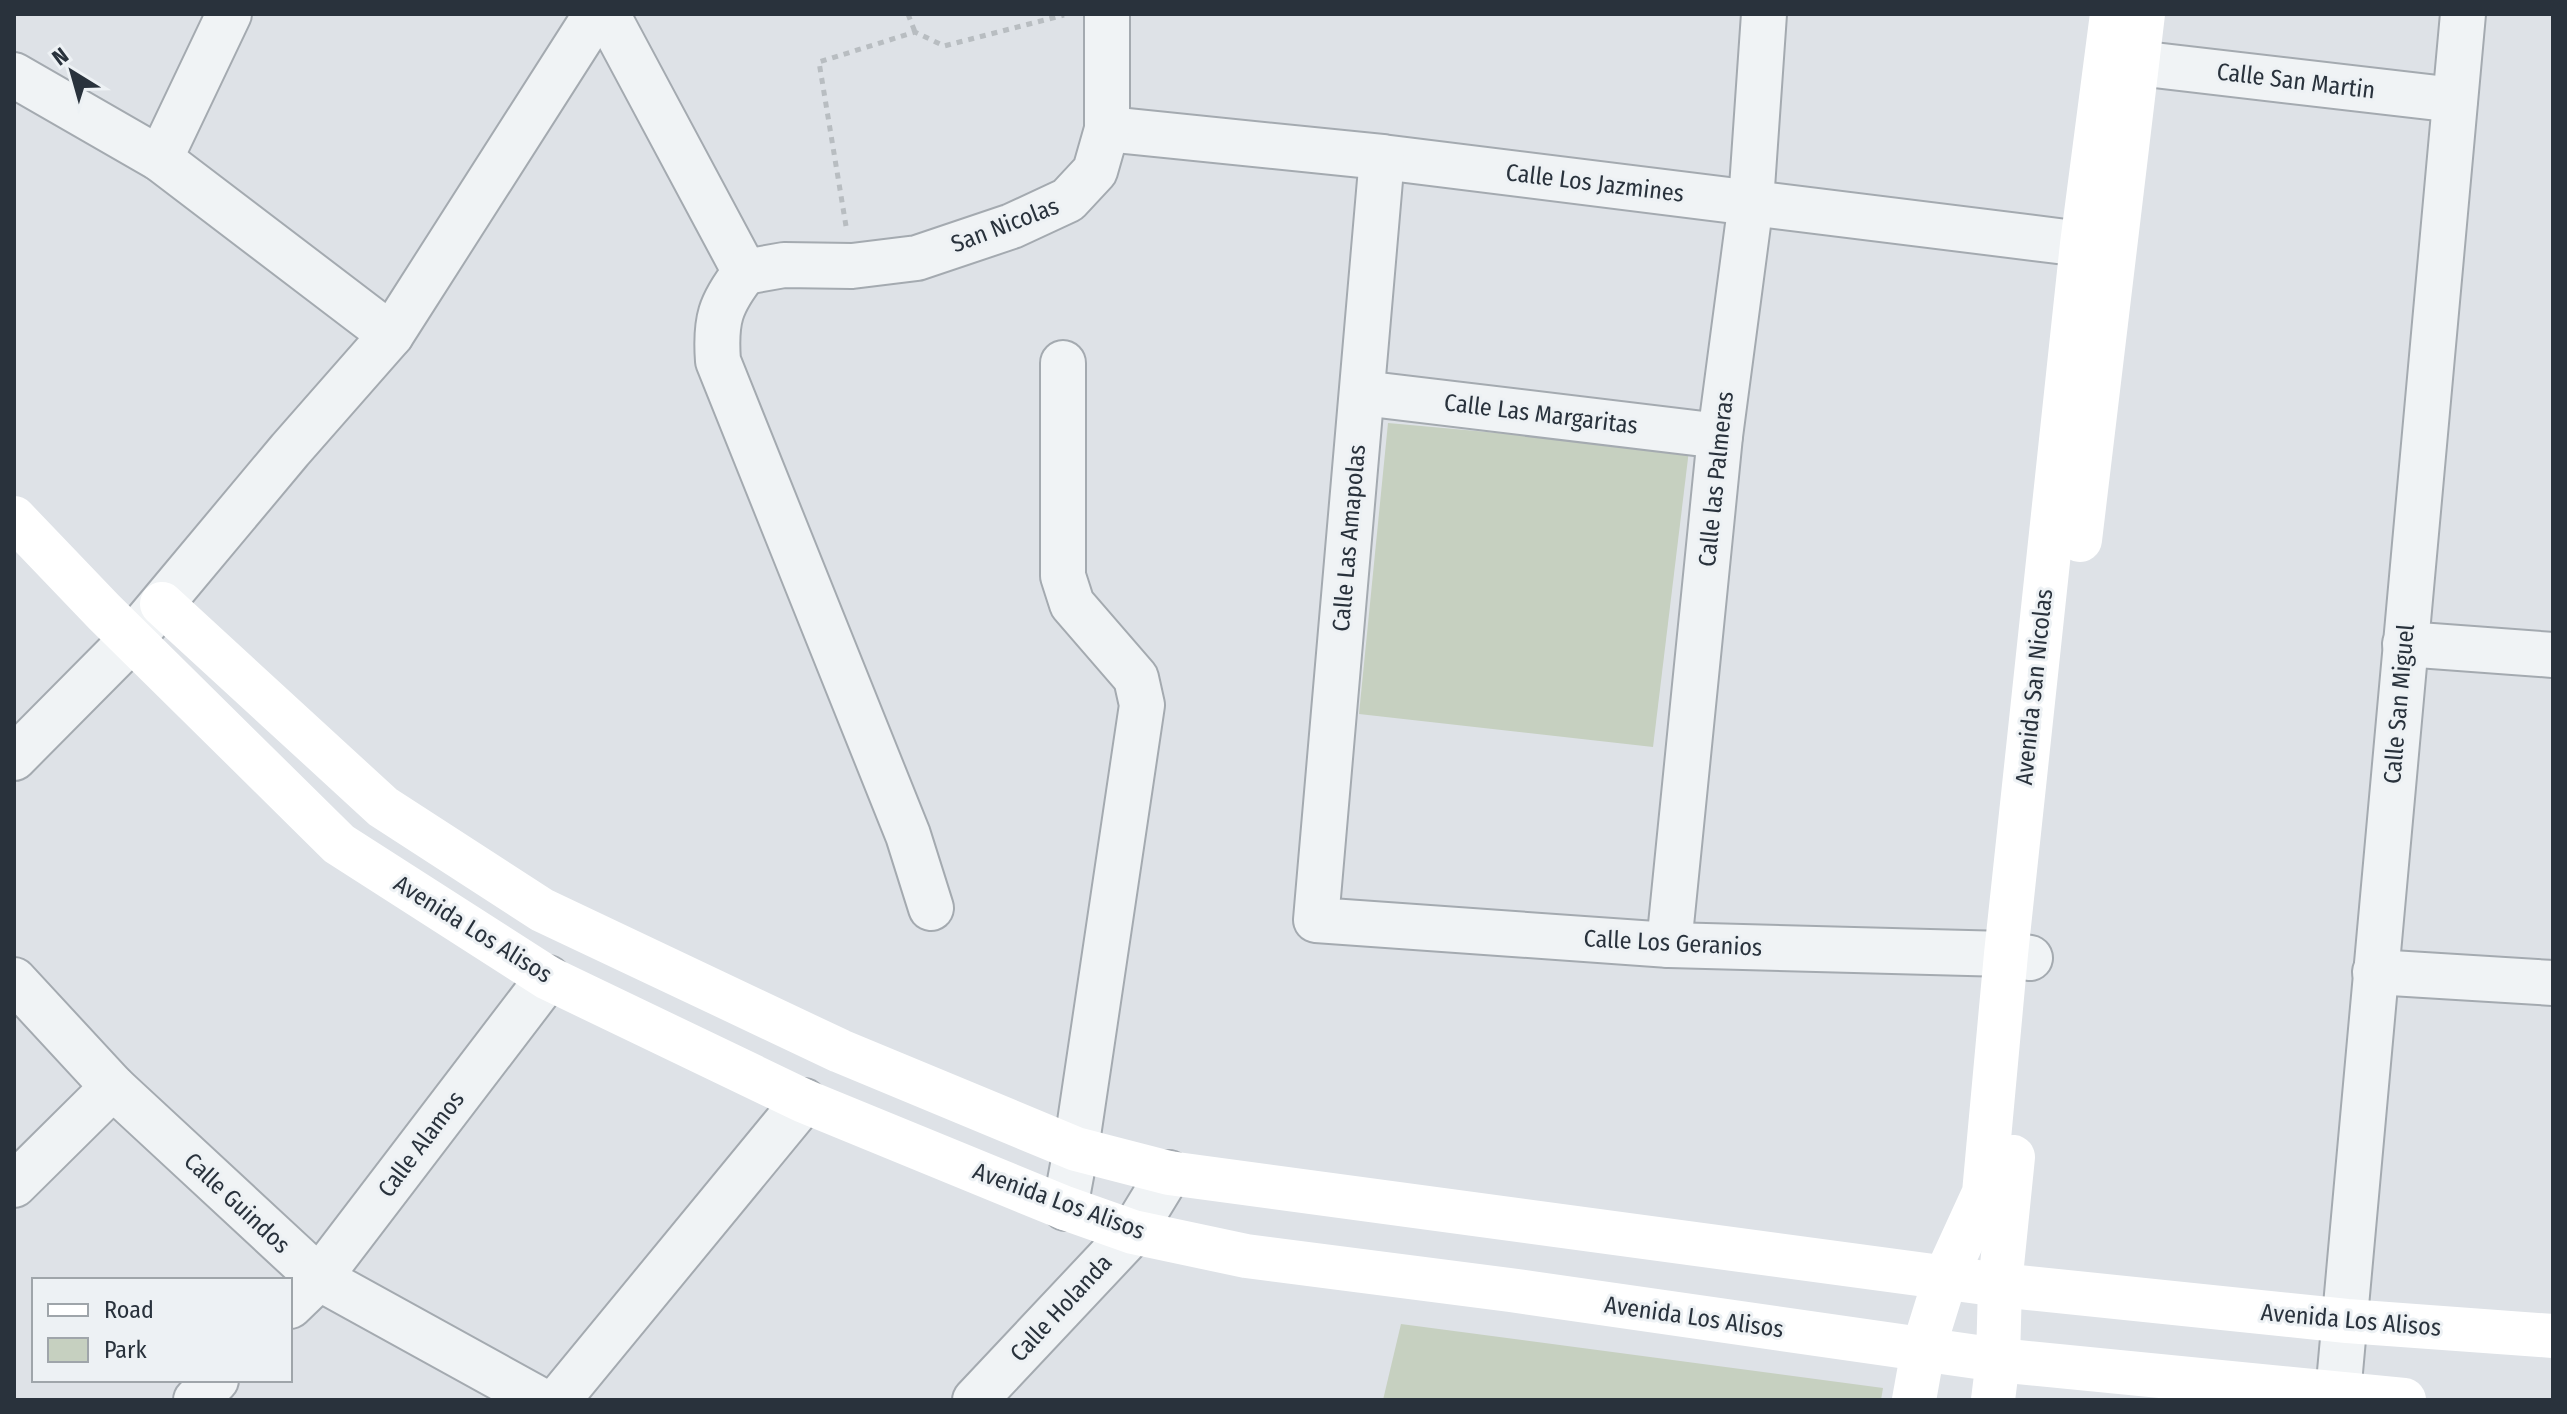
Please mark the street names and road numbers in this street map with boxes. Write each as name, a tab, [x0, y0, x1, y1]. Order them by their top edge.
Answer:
street label: Calle San Martin	[2215, 57, 2377, 105]
street label: Calle Los Jazmines	[1504, 158, 1686, 208]
street label: San Nicolas	[947, 192, 1063, 258]
street label: Calle Las Margaritas	[1443, 388, 1639, 440]
street label: Calle las Palmeras	[1693, 390, 1739, 568]
street label: Calle Las Amapolas	[1327, 443, 1371, 633]
street label: Avenida San Nicolas	[2010, 588, 2058, 786]
street label: Calle San Miguel	[2378, 623, 2420, 785]
street label: Avenida Los Alisos	[389, 869, 557, 989]
street label: Calle Los Geranios	[1583, 924, 1763, 962]
street label: Calle Alamos	[372, 1085, 470, 1203]
street label: Calle Guindos	[178, 1147, 296, 1259]
street label: Avenida Los Alisos	[969, 1157, 1149, 1245]
street label: Calle Holanda	[1004, 1249, 1118, 1367]
street label: Avenida Los Alisos	[1603, 1291, 1785, 1343]
street label: Avenida Los Alisos	[2260, 1298, 2442, 1342]

